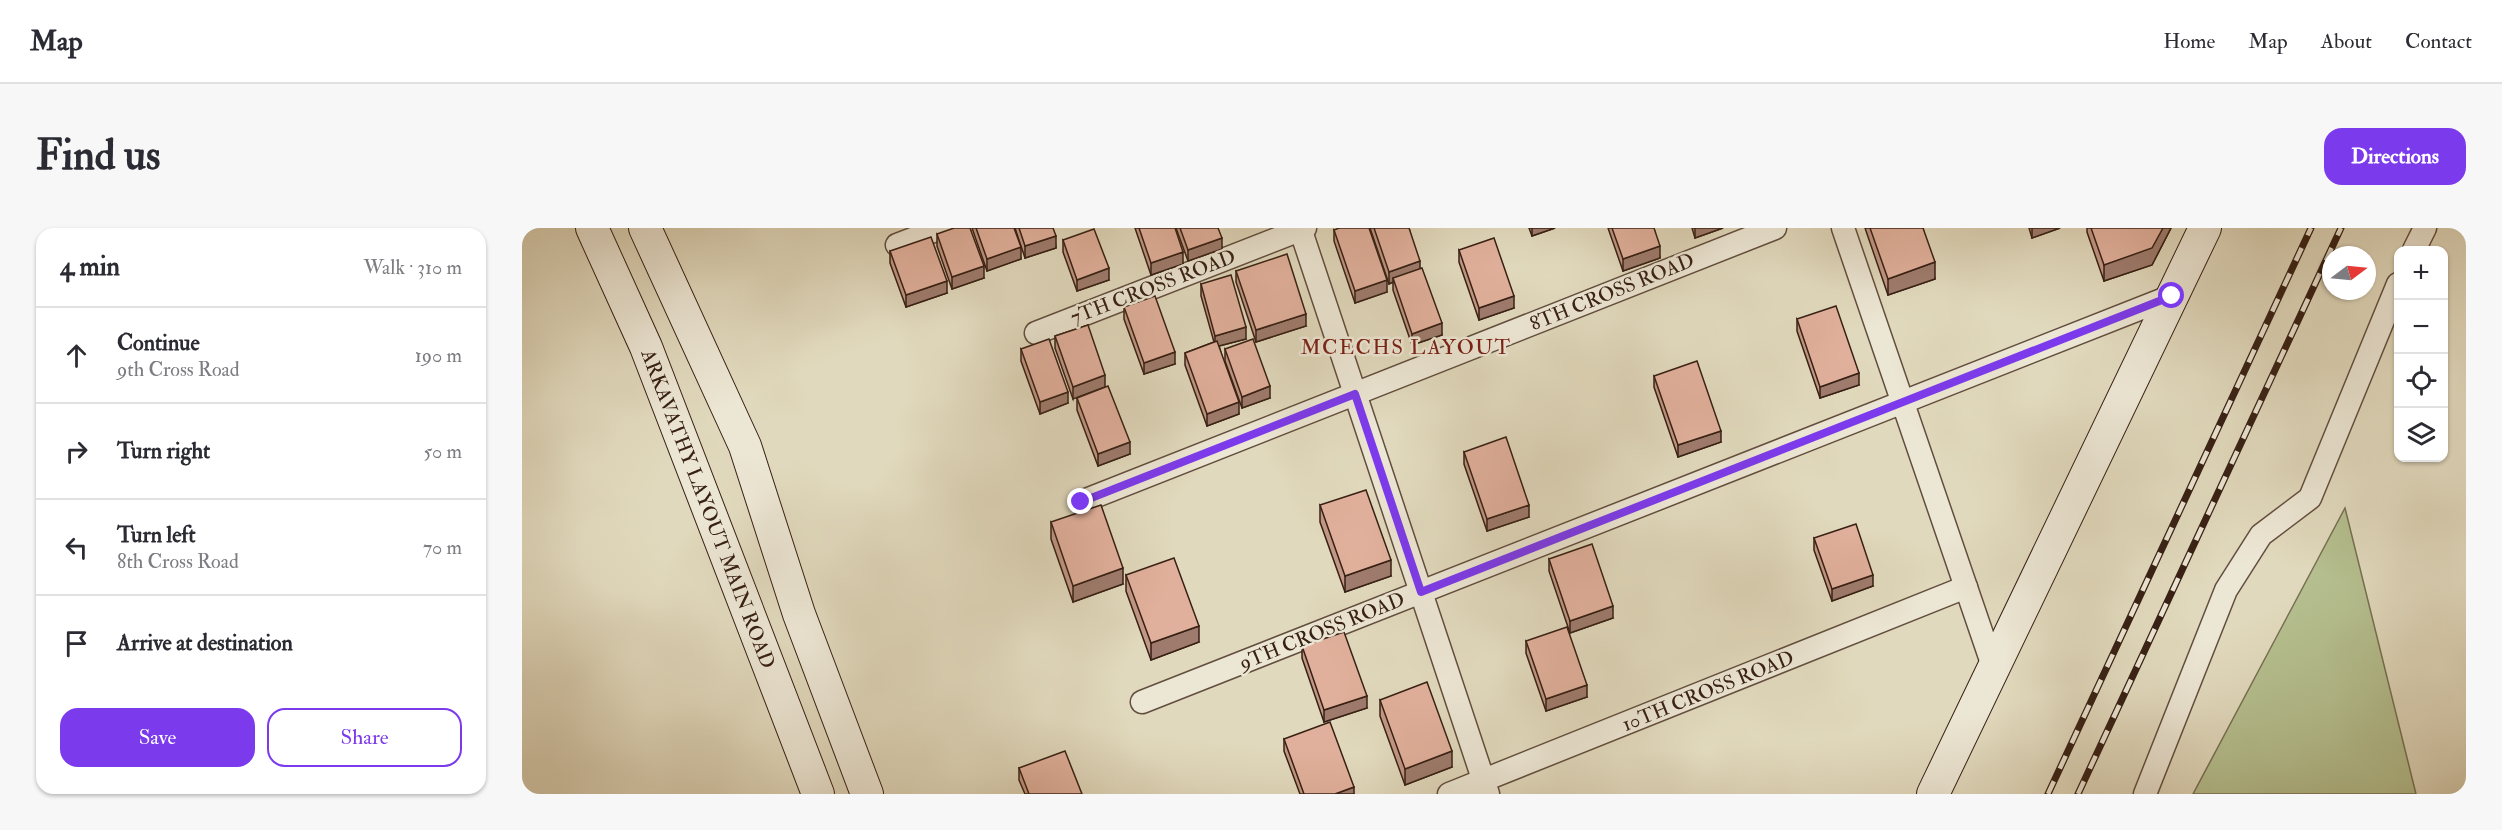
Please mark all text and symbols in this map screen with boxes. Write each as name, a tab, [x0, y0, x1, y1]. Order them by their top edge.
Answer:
text: Map	[30, 24, 83, 59]
text: Home	[2163, 28, 2215, 55]
text: Map	[2248, 28, 2288, 55]
text: About	[2321, 28, 2372, 55]
text: Contact	[2405, 28, 2472, 55]
button: Directions	[2324, 128, 2466, 185]
text: Find us	[36, 130, 160, 182]
street label: 7TH CROSS ROAD	[1067, 244, 1239, 330]
north arrow	[2322, 246, 2376, 300]
map controls	[2394, 246, 2448, 462]
button: +	[2394, 246, 2448, 300]
street label: 8TH CROSS ROAD	[1526, 248, 1698, 336]
text: 4 min	[60, 251, 120, 283]
text: Walk · 310 m	[363, 255, 462, 280]
route start	[2158, 282, 2184, 308]
button: −	[2394, 300, 2448, 354]
text: Continue	[117, 329, 200, 357]
district label: MCECHS LAYOUT	[1301, 334, 1511, 361]
icon: ahead	[60, 339, 93, 372]
text: 190 m	[415, 343, 462, 368]
street label: ARKAVATHY LAYOUT MAIN ROAD	[635, 345, 781, 672]
button: locate	[2394, 354, 2448, 408]
text: 9th Cross Road	[117, 357, 240, 382]
button: layers	[2394, 408, 2448, 462]
icon: right	[60, 435, 93, 468]
text: Turn right	[117, 437, 210, 465]
text: 50 m	[423, 439, 462, 464]
route end	[1067, 488, 1093, 514]
text: Turn left	[117, 521, 196, 549]
icon: left	[60, 531, 93, 564]
text: 70 m	[423, 535, 462, 560]
text: 8th Cross Road	[117, 549, 239, 574]
street label: 9TH CROSS ROAD	[1234, 586, 1408, 676]
icon: arrive	[60, 627, 93, 660]
text: Arrive at destination	[117, 629, 293, 657]
street label: 10TH CROSS ROAD	[1618, 645, 1798, 737]
button: Save	[60, 708, 255, 767]
button: Share	[267, 708, 462, 767]

